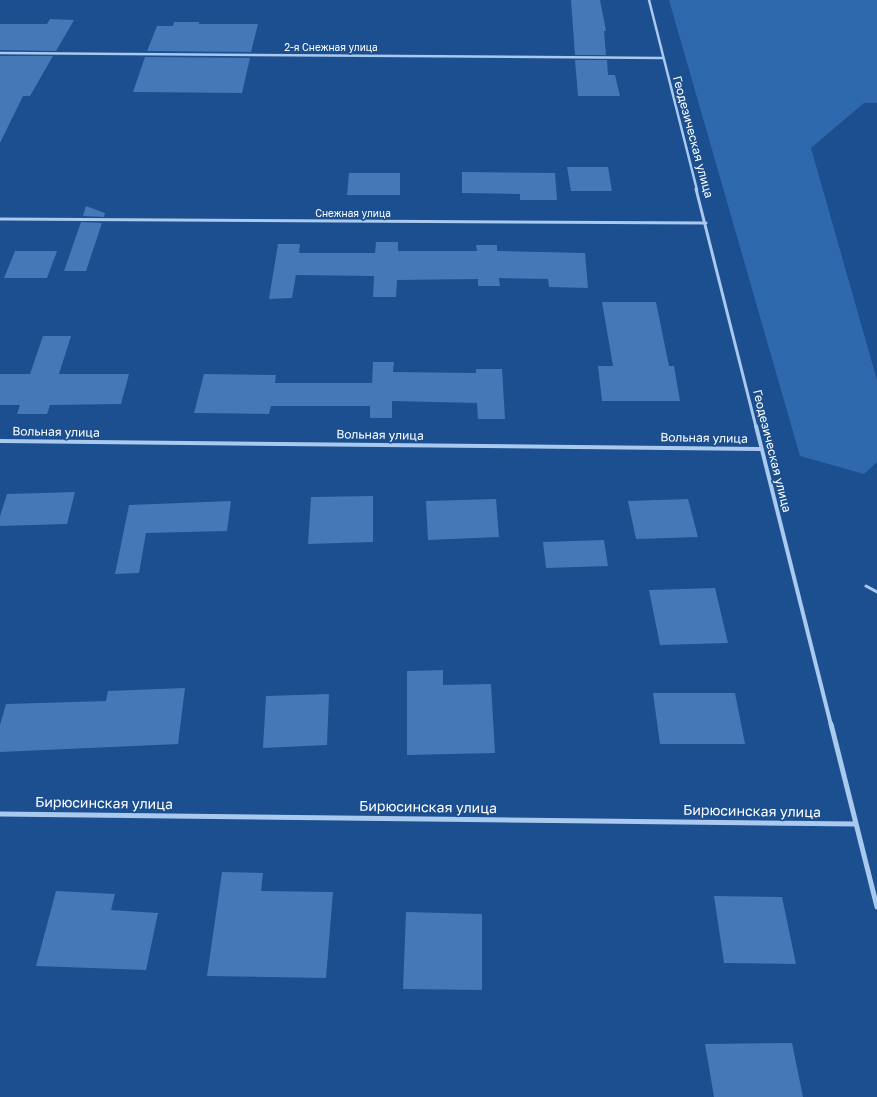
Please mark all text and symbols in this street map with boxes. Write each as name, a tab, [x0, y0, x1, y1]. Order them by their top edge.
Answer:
street label: 2-я Снежная улица	[284, 41, 378, 53]
street label: Геодезическая улица	[670, 74, 717, 200]
street label: Снежная улица	[315, 207, 391, 219]
street label: Геодезическая улица	[750, 388, 795, 514]
street label: Вольная улица	[12, 423, 100, 440]
street label: Вольная улица	[336, 426, 424, 443]
street label: Вольная улица	[660, 429, 748, 446]
street label: Бирюсинская улица	[35, 793, 173, 812]
street label: Бирюсинская улица	[359, 797, 497, 816]
street label: Бирюсинская улица	[683, 801, 821, 820]

